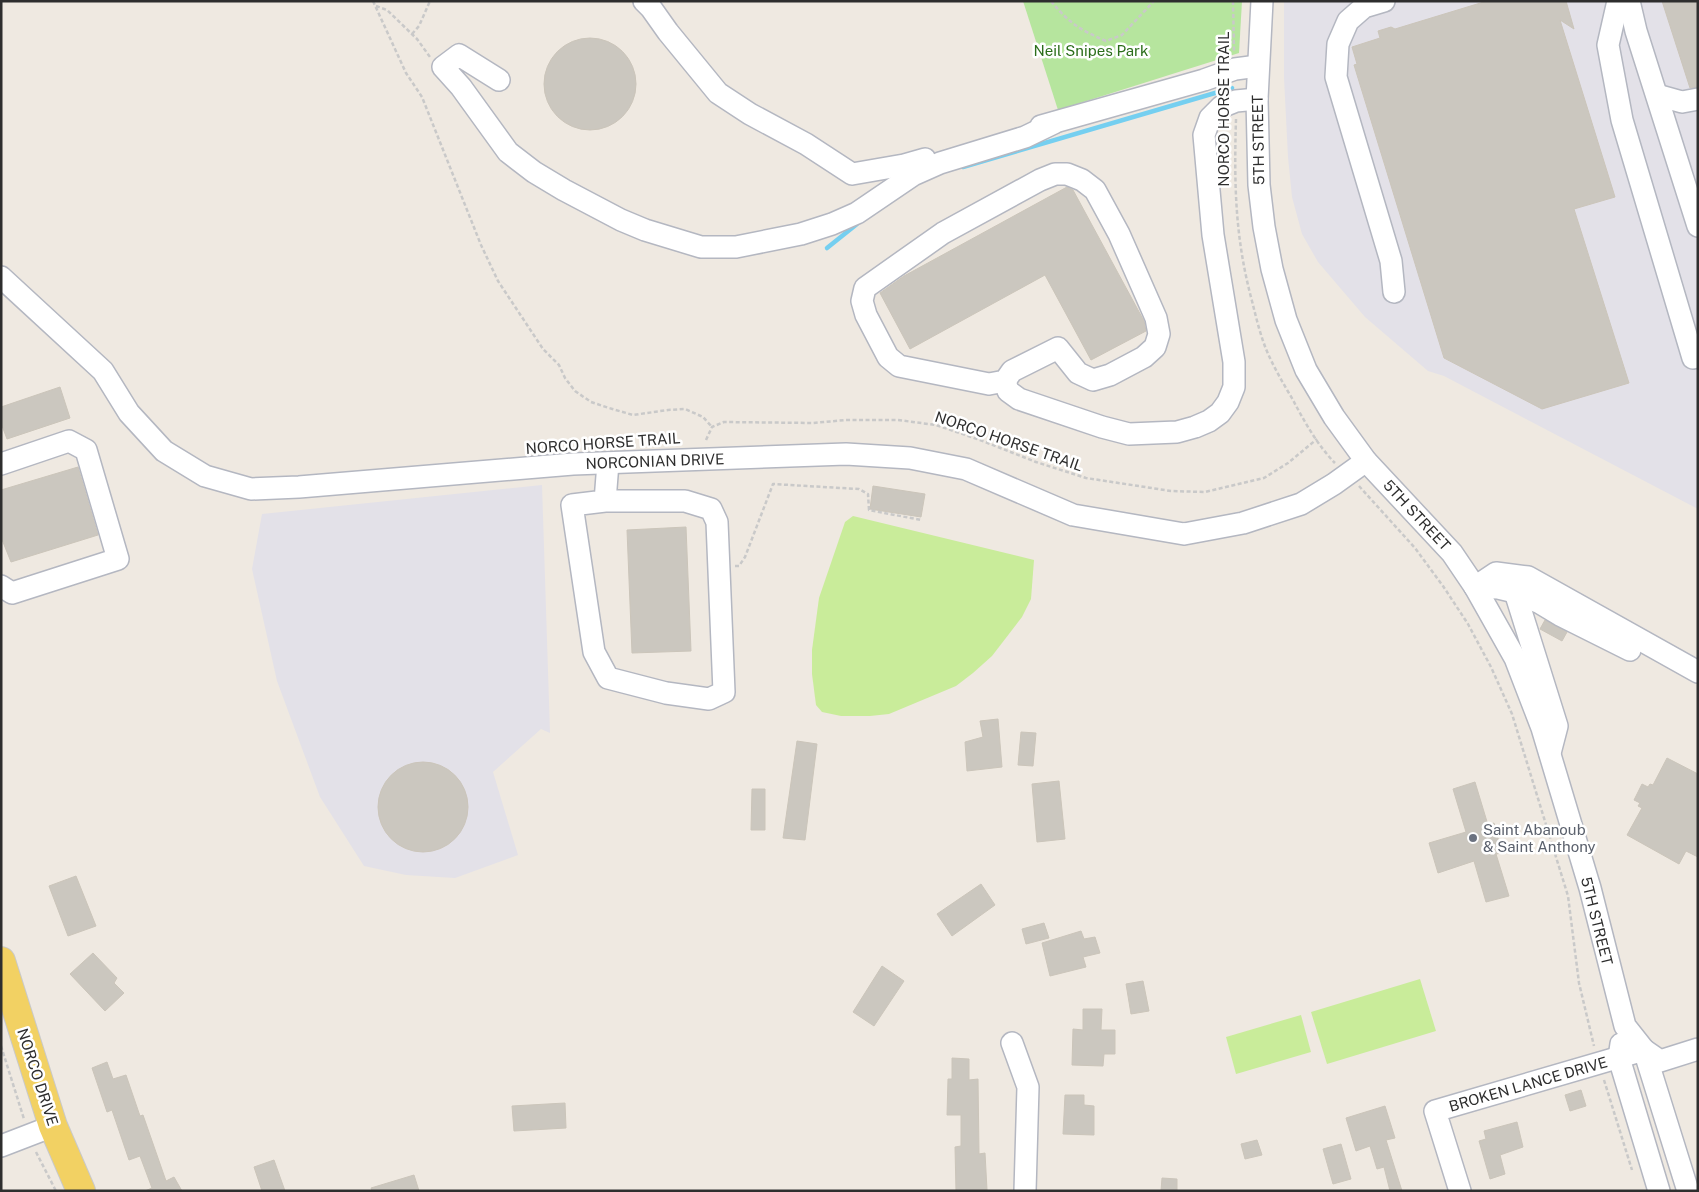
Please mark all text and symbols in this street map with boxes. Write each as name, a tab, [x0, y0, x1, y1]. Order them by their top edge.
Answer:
street label: NORCO HORSE TRAIL	[1215, 31, 1232, 187]
park label: Neil Snipes Park	[1034, 42, 1148, 59]
street label: 5TH STREET	[1249, 95, 1267, 185]
street label: NORCO HORSE TRAIL	[933, 408, 1085, 474]
street label: NORCO HORSE TRAIL	[525, 429, 681, 457]
street label: NORCONIAN DRIVE	[585, 450, 725, 472]
street label: 5TH STREET	[1380, 476, 1454, 554]
place label: Saint Abanoub & Saint Anthony	[1483, 821, 1596, 855]
marker: Saint Abanoub & Saint Anthony	[1467, 832, 1479, 844]
street label: 5TH STREET	[1578, 875, 1616, 967]
street label: NORCO DRIVE	[14, 1026, 62, 1128]
street label: BROKEN LANCE DRIVE	[1447, 1053, 1609, 1115]

